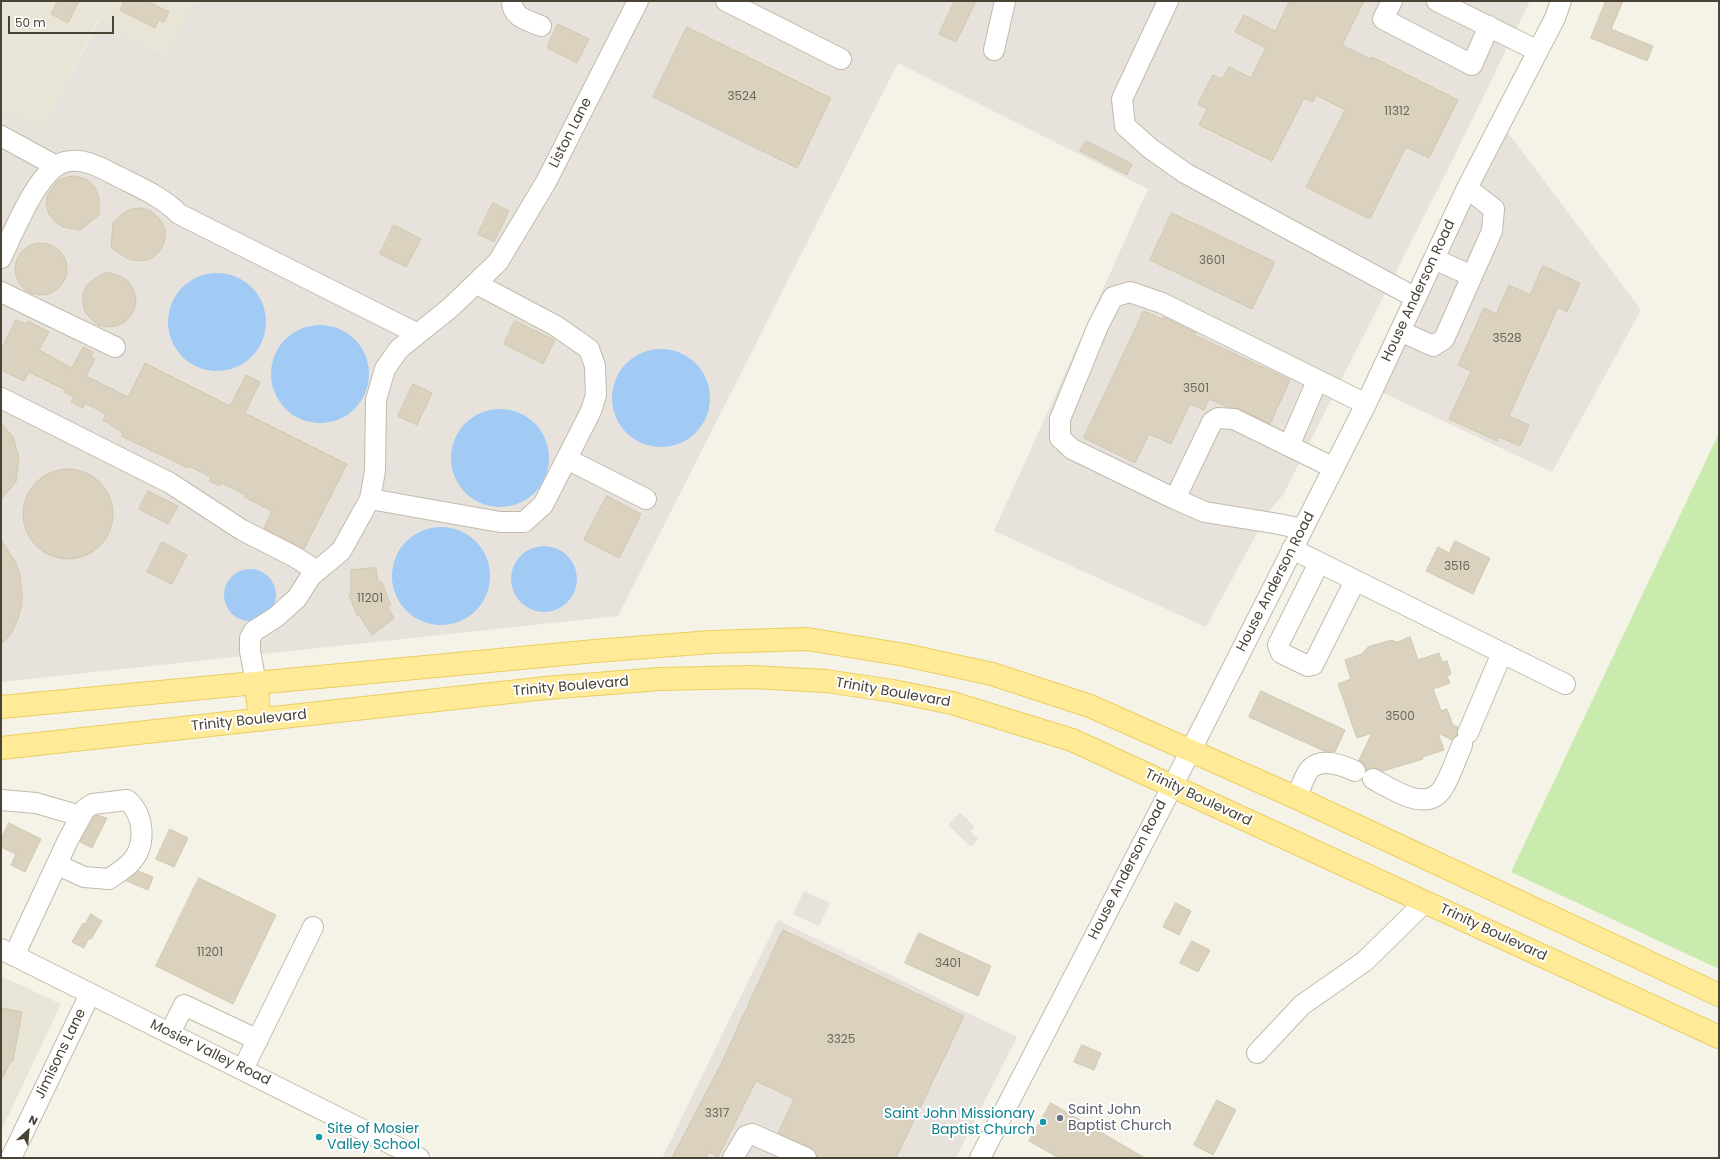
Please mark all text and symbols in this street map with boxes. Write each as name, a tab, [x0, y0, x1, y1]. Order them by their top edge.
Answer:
scale bar	[10, 8, 116, 34]
text: 50 m	[15, 14, 46, 31]
house number: 3524	[727, 90, 757, 104]
street label: Liston Lane	[546, 95, 596, 171]
house number: 11312	[1384, 105, 1410, 119]
street label: House Anderson Road	[1379, 217, 1459, 365]
house number: 3601	[1199, 254, 1225, 268]
house number: 3528	[1492, 332, 1522, 346]
house number: 3501	[1183, 382, 1209, 396]
street label: House Anderson Road	[1233, 509, 1319, 655]
house number: 3516	[1444, 560, 1470, 574]
house number: 11201	[357, 592, 383, 606]
street label: Trinity Boulevard	[512, 674, 630, 700]
street label: Trinity Boulevard	[834, 675, 952, 711]
street label: Trinity Boulevard	[190, 707, 308, 735]
house number: 3500	[1385, 710, 1415, 724]
street label: Trinity Boulevard	[1142, 766, 1254, 830]
street label: House Anderson Road	[1085, 797, 1171, 943]
street label: Trinity Boulevard	[1437, 901, 1549, 965]
house number: 11201	[197, 946, 223, 960]
house number: 3401	[935, 957, 961, 971]
street label: Jimisons Lane	[32, 1006, 90, 1102]
street label: Mosier Valley Road	[147, 1017, 273, 1089]
house number: 3325	[827, 1033, 855, 1047]
place label: Saint John Baptist Church	[1068, 1102, 1172, 1134]
place label: Saint John Missionary Baptist Church	[884, 1106, 1035, 1138]
house number: 3317	[705, 1107, 729, 1121]
north arrow	[8, 1111, 48, 1151]
text: N	[26, 1111, 40, 1129]
marker: Saint John Baptist Church	[1055, 1113, 1065, 1123]
marker: Saint John Missionary Baptist Church	[1038, 1117, 1048, 1127]
place label: Site of Mosier Valley School	[327, 1121, 420, 1154]
marker: Site of Mosier Valley School	[314, 1132, 324, 1142]

